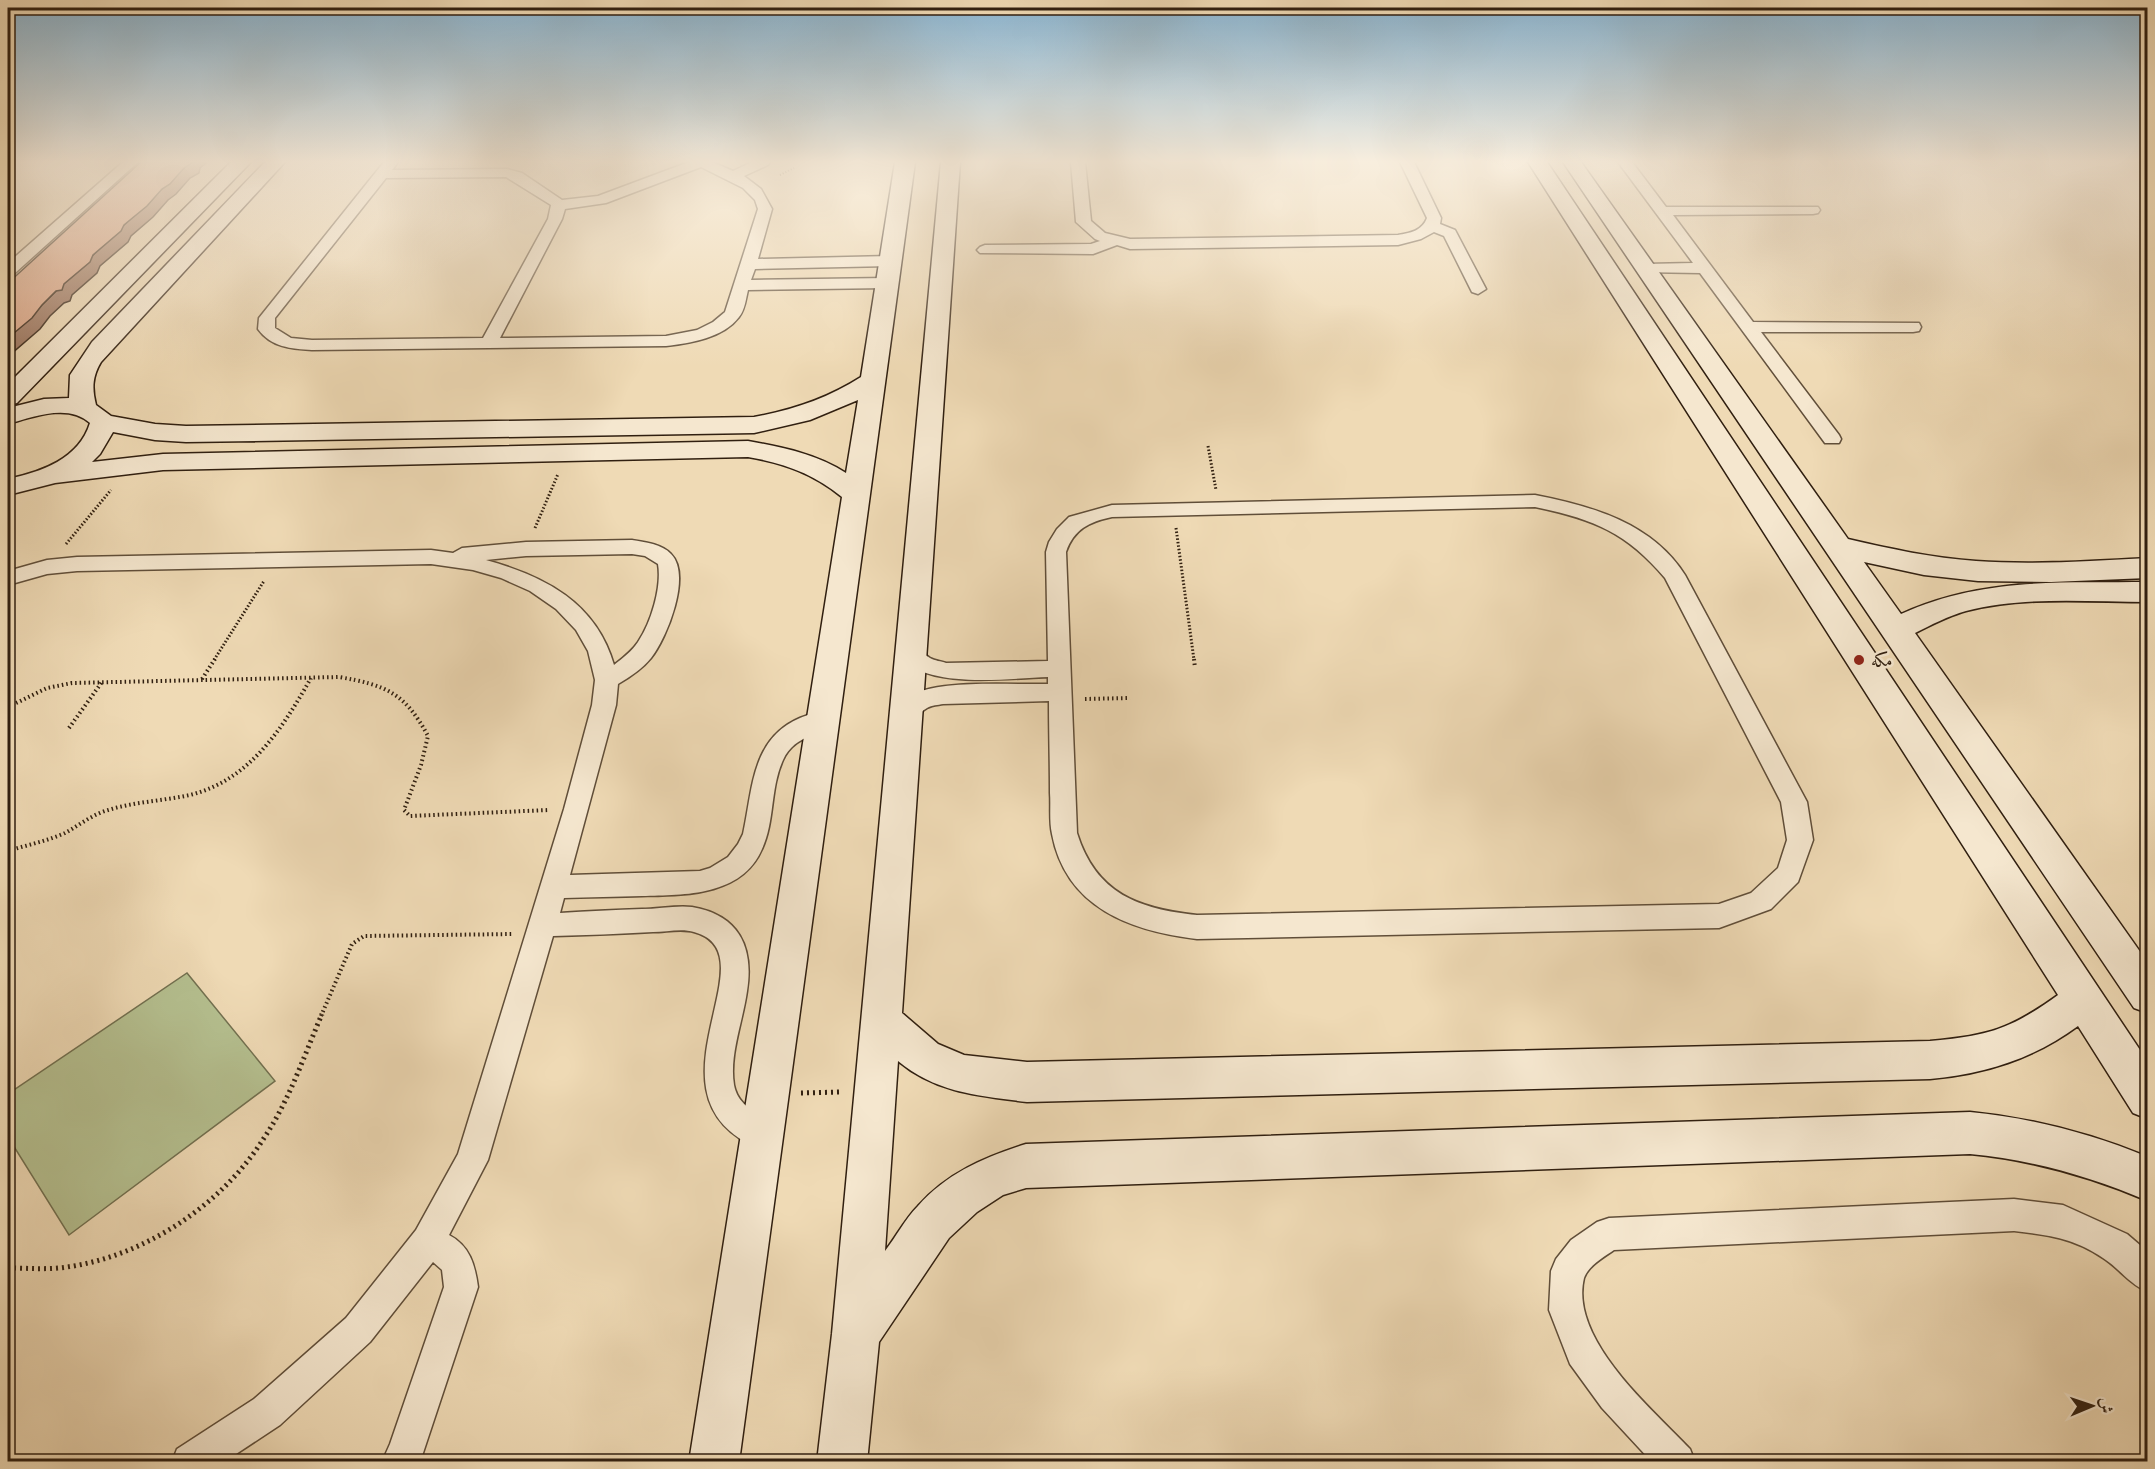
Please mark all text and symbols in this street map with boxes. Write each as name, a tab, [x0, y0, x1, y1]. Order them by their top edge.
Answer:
place label: مكه	[1871, 650, 1892, 671]
marker: مكه	[1852, 653, 1866, 667]
north arrow	[2062, 1376, 2122, 1436]
text: ش	[2097, 1397, 2116, 1414]

